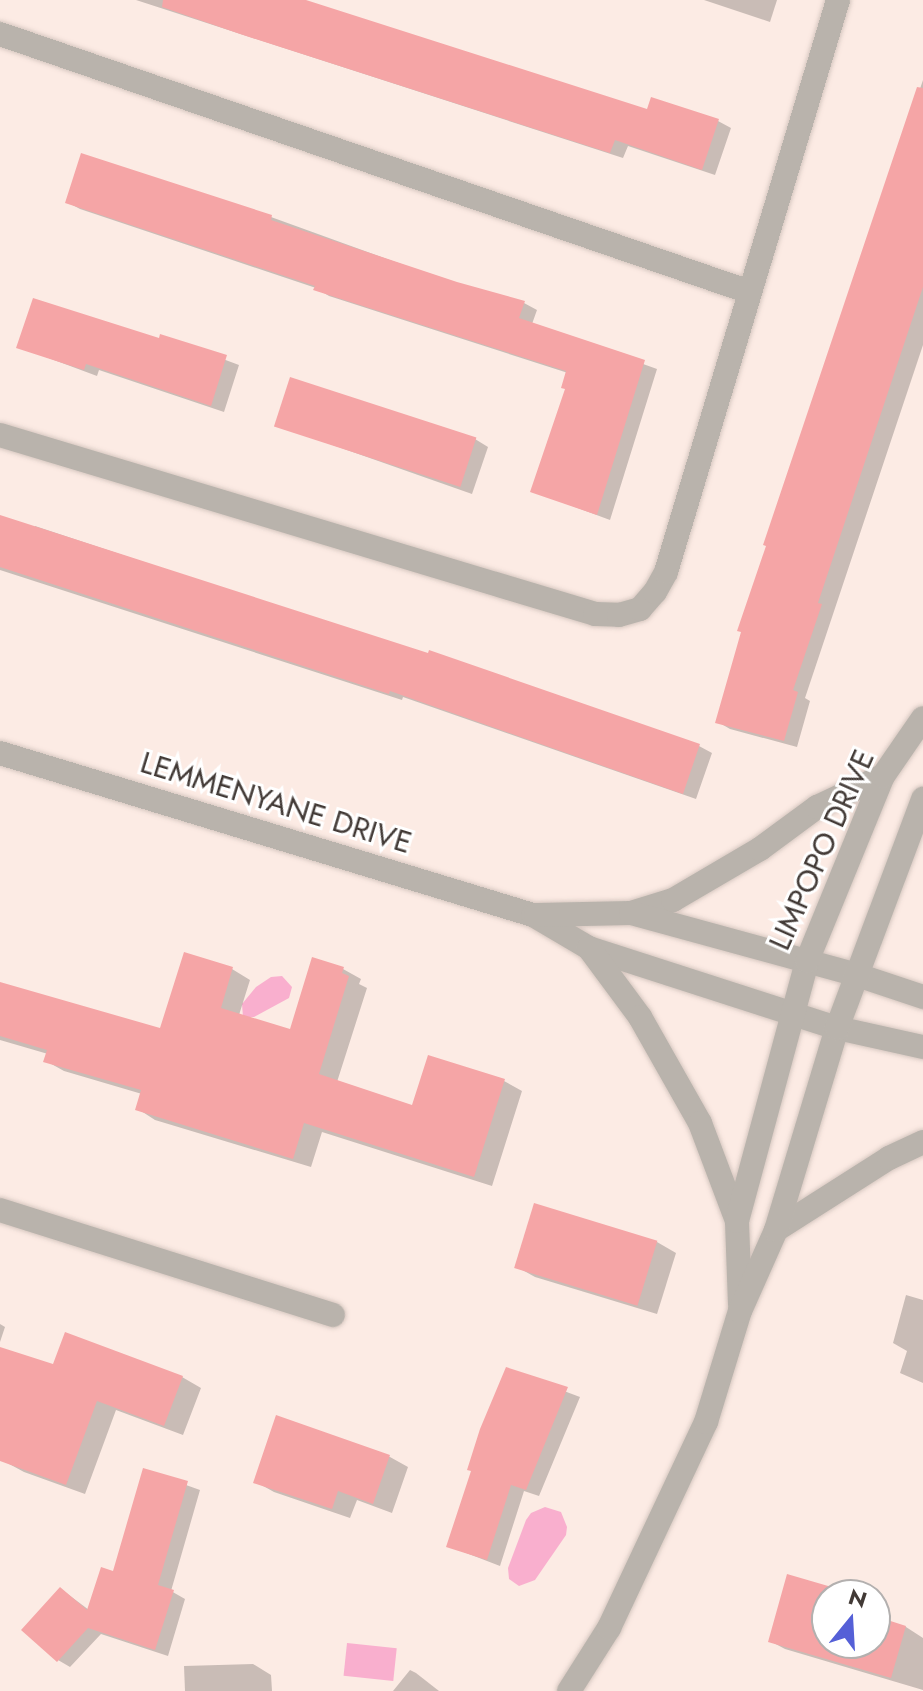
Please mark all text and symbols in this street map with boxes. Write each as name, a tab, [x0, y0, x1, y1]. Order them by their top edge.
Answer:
street label: LIMPOPO DRIVE	[762, 744, 882, 956]
street label: LEMMENYANE DRIVE	[136, 745, 416, 861]
north arrow	[811, 1579, 891, 1659]
text: N	[845, 1580, 871, 1616]

